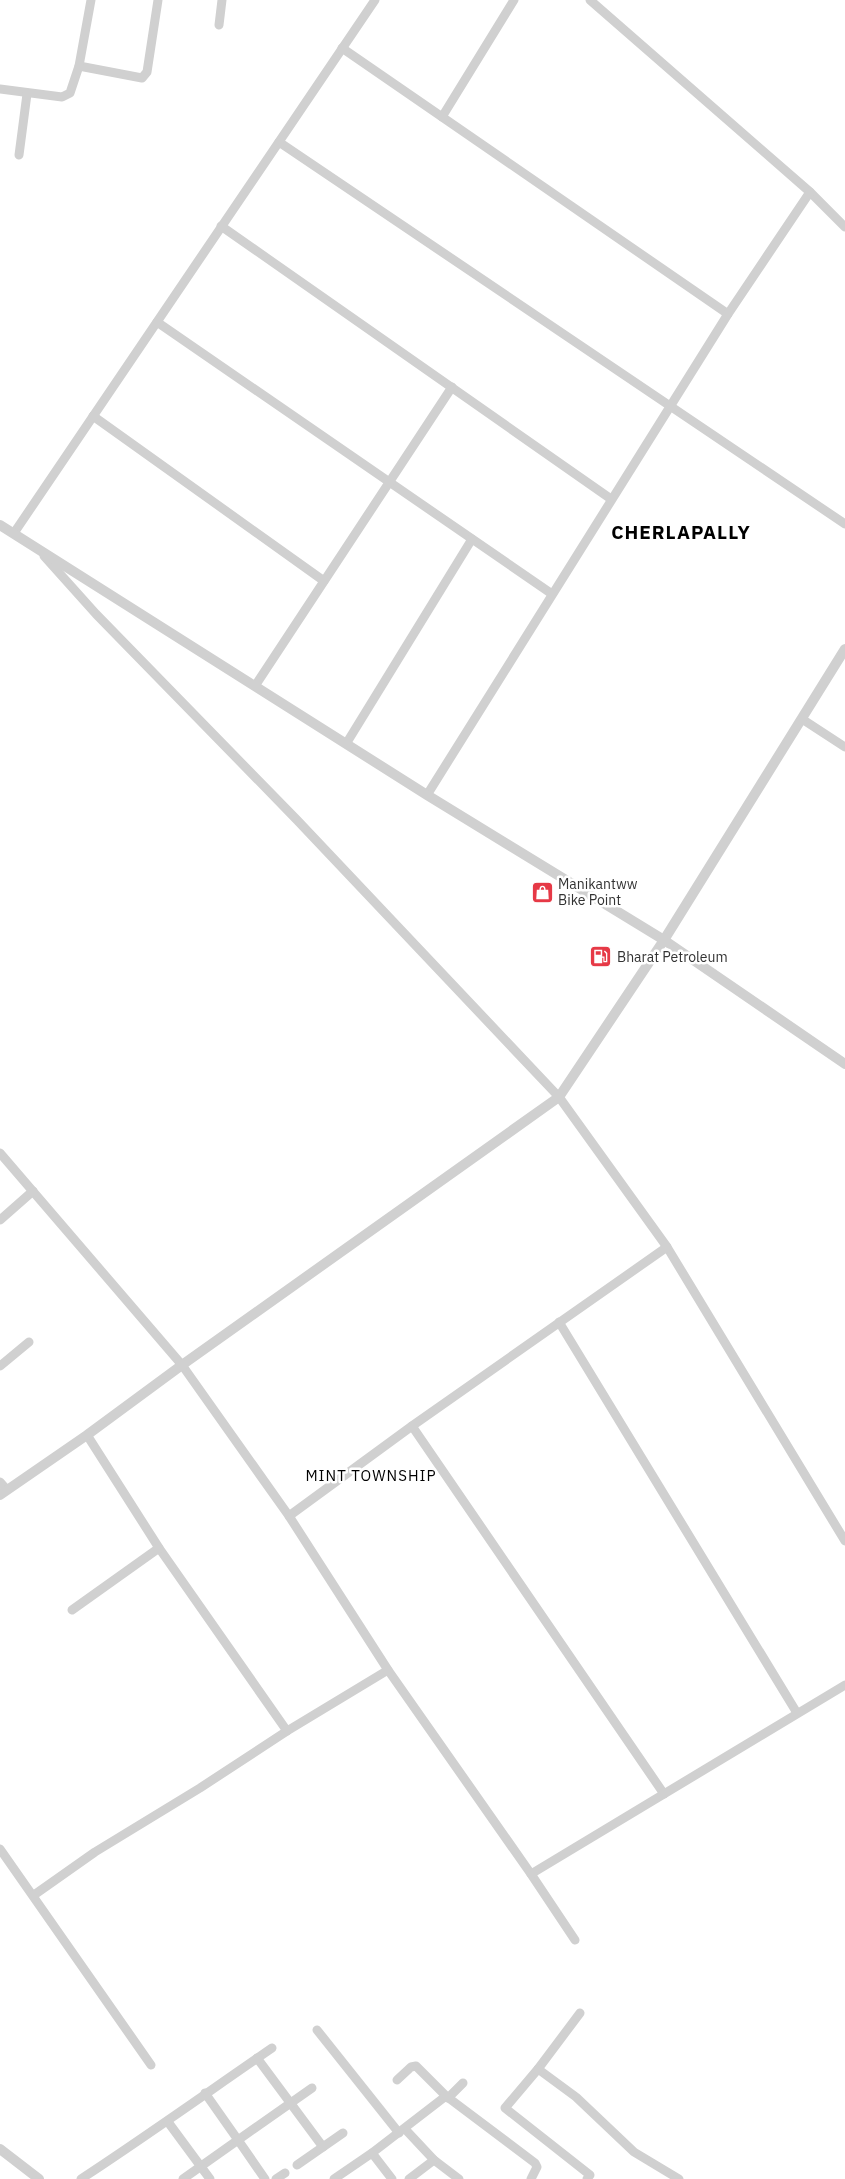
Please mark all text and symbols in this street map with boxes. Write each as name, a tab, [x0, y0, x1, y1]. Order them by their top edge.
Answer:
district label: CHERLAPALLY	[611, 520, 751, 544]
place label: Manikantww Bike Point	[558, 875, 638, 909]
shop icon: Manikantww Bike Point	[530, 880, 554, 904]
fuel station icon: Bharat Petroleum	[589, 945, 613, 969]
place label: Bharat Petroleum	[617, 948, 728, 966]
district label: MINT TOWNSHIP	[305, 1466, 437, 1485]

